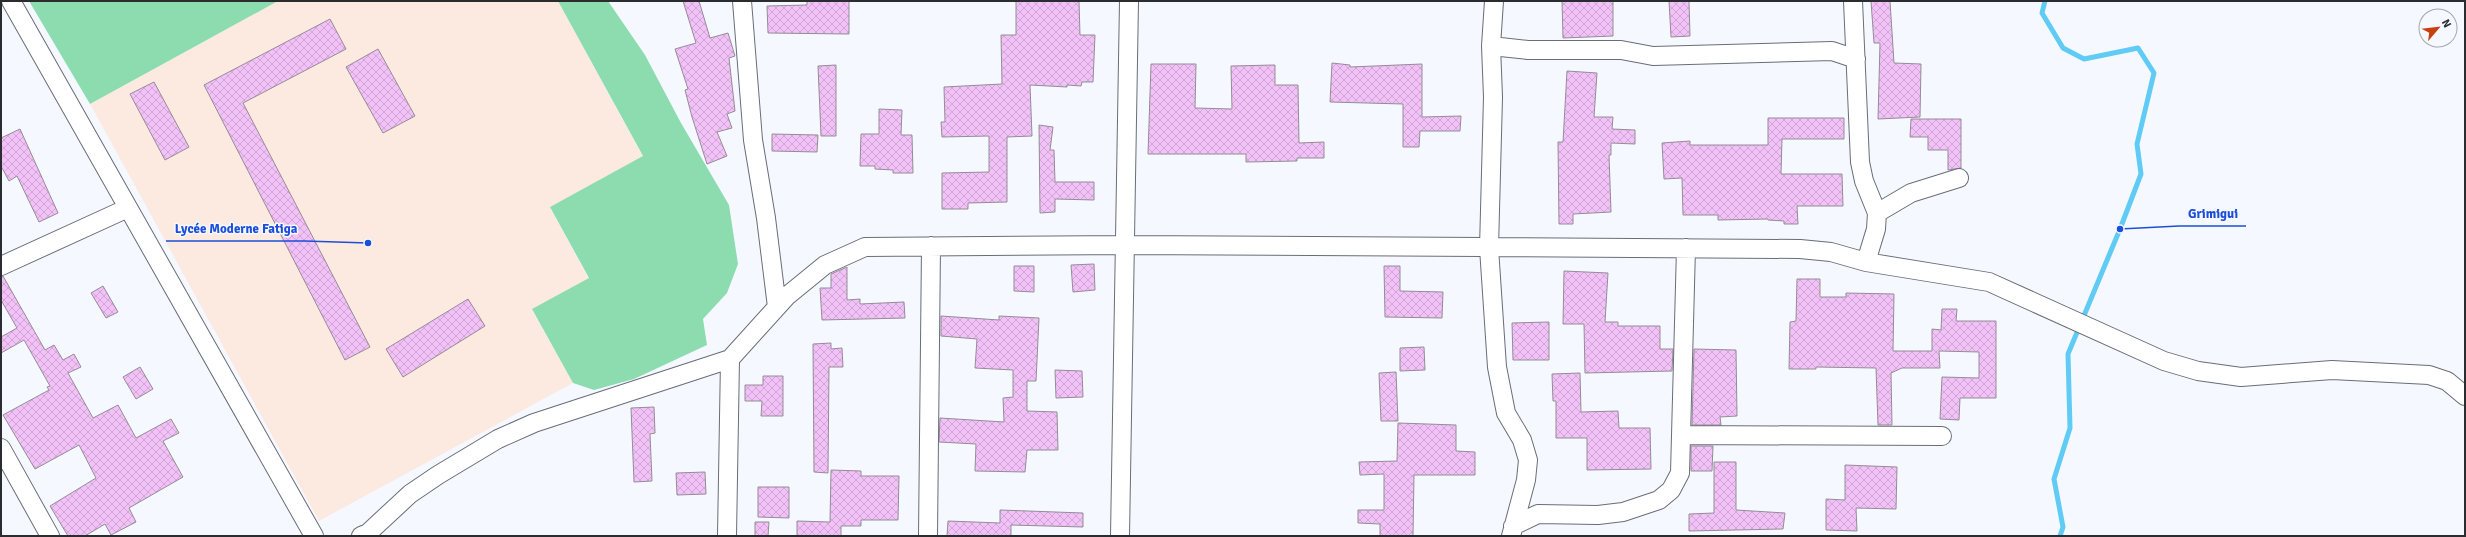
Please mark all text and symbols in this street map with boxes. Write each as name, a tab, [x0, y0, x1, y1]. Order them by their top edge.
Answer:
north arrow	[2418, 8, 2458, 48]
text: N	[2439, 17, 2454, 30]
callout: Grimigui	[2179, 201, 2246, 226]
text: Grimigui	[2188, 206, 2238, 222]
callout: Lycée Moderne Fatiga	[166, 216, 305, 241]
text: Lycée Moderne Fatiga	[175, 221, 298, 237]

